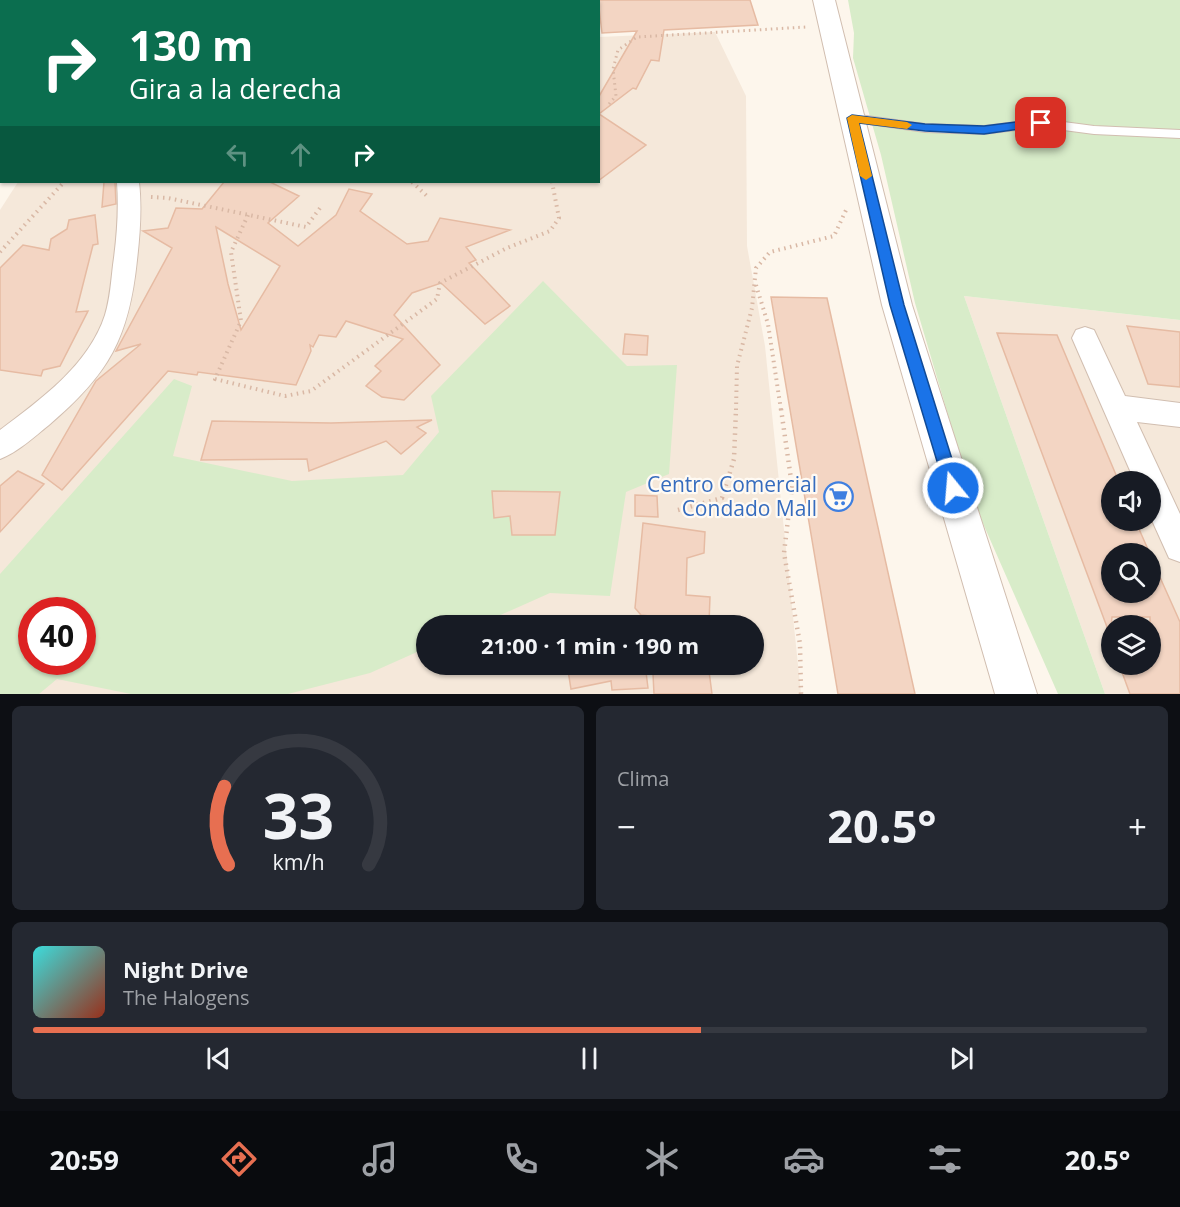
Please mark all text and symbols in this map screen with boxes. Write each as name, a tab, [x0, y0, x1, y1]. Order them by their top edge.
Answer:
text: 130 m	[129, 16, 253, 73]
icon: right	[30, 24, 108, 102]
text: Gira a la derecha	[129, 70, 342, 107]
pin	[1015, 97, 1066, 148]
icon: arrive	[1024, 106, 1057, 139]
icon: left	[221, 138, 254, 171]
icon: ahead	[284, 138, 317, 171]
icon: right	[347, 138, 380, 171]
position arrow	[921, 456, 985, 520]
place label: Centro Comercial Condado Mall	[647, 470, 817, 522]
map controls	[1101, 471, 1161, 675]
button: sound	[1101, 471, 1161, 531]
supermarket icon: Centro Comercial Condado Mall	[822, 480, 854, 512]
button: search	[1101, 543, 1161, 603]
speed limit sign: 40	[18, 597, 96, 675]
button: layers	[1101, 615, 1161, 675]
text: 21:00 · 1 min · 190 m	[481, 630, 699, 660]
text: Clima	[617, 765, 669, 792]
text: 33	[262, 772, 334, 857]
text: 20.5°	[827, 795, 937, 856]
text: −	[617, 804, 636, 849]
text: +	[1128, 804, 1147, 849]
text: km/h	[272, 847, 324, 876]
text: Night Drive	[123, 954, 248, 984]
text: The Halogens	[123, 984, 250, 1011]
icon: previous	[202, 1042, 235, 1075]
icon: pause	[573, 1042, 606, 1075]
icon: next	[945, 1042, 978, 1075]
icon: directions	[218, 1138, 260, 1180]
icon: music	[359, 1138, 401, 1180]
icon: phone	[500, 1138, 542, 1180]
icon: climate	[641, 1138, 683, 1180]
icon: car	[783, 1138, 825, 1180]
icon: filters	[924, 1138, 966, 1180]
text: 20:59	[50, 1141, 119, 1178]
text: 20.5°	[1065, 1141, 1130, 1178]

